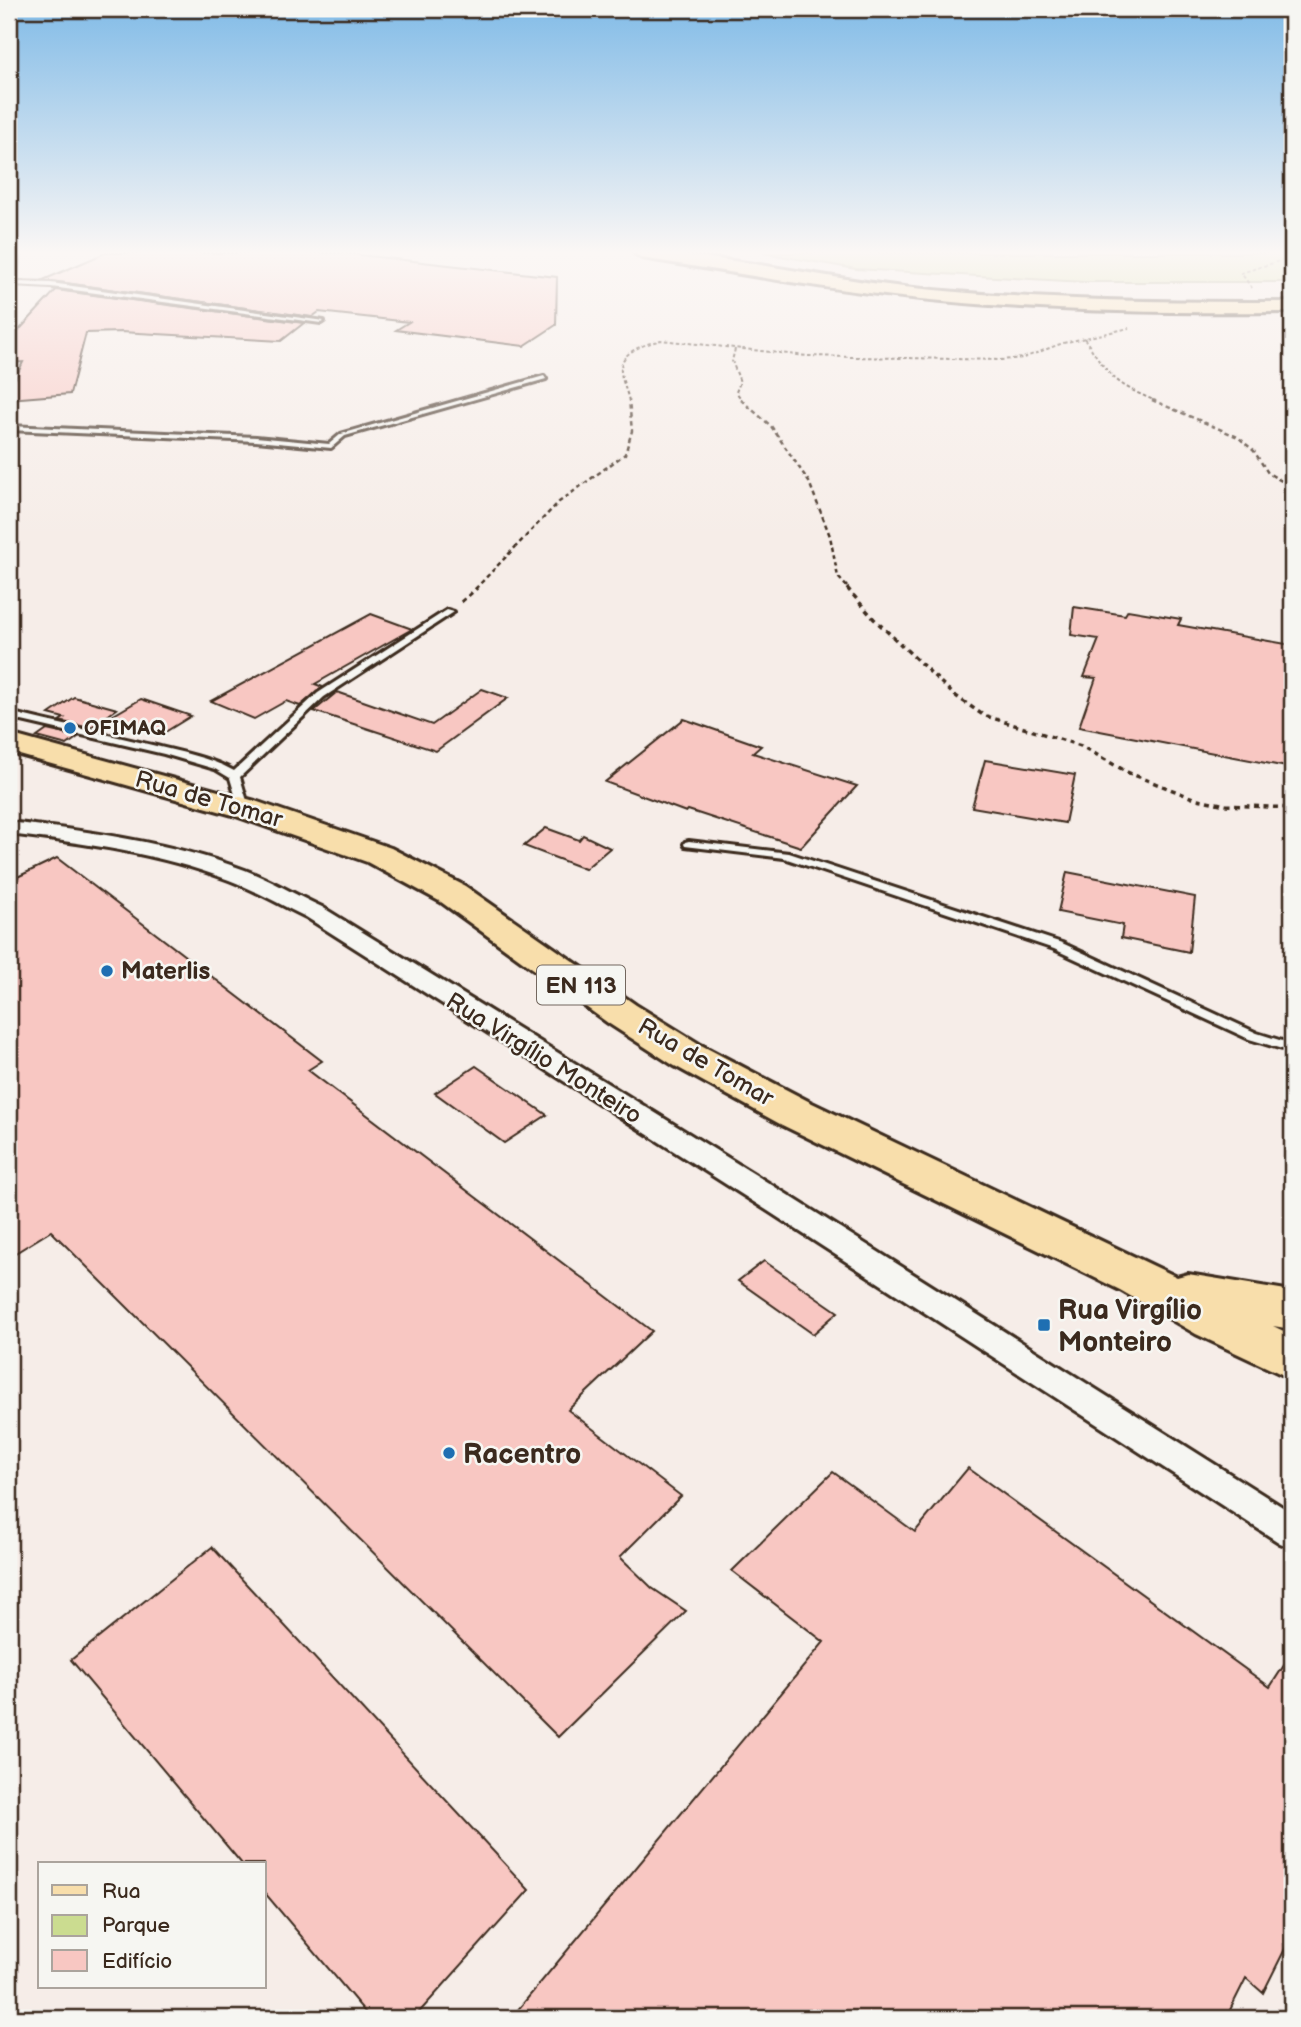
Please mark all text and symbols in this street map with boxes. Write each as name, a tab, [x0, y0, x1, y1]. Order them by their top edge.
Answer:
place label: OFIMAQ	[84, 716, 166, 741]
marker: OFIMAQ	[62, 720, 78, 736]
street label: Rua de Tomar	[132, 765, 286, 834]
place label: Materlis	[121, 957, 210, 986]
marker: Materlis	[99, 963, 115, 979]
road number: EN 113	[537, 966, 625, 1004]
street label: Rua Virgílio Monteiro	[441, 986, 647, 1130]
street label: Rua de Tomar	[633, 1012, 779, 1113]
place label: Rua Virgílio Monteiro	[1058, 1294, 1202, 1359]
marker: Rua Virgílio Monteiro	[1036, 1317, 1052, 1333]
place label: Racentro	[463, 1438, 581, 1471]
marker: Racentro	[441, 1445, 457, 1461]
legend	[38, 1862, 266, 1988]
text: Rua	[102, 1879, 141, 1904]
text: Parque	[102, 1913, 170, 1938]
text: Edifício	[102, 1949, 172, 1974]

